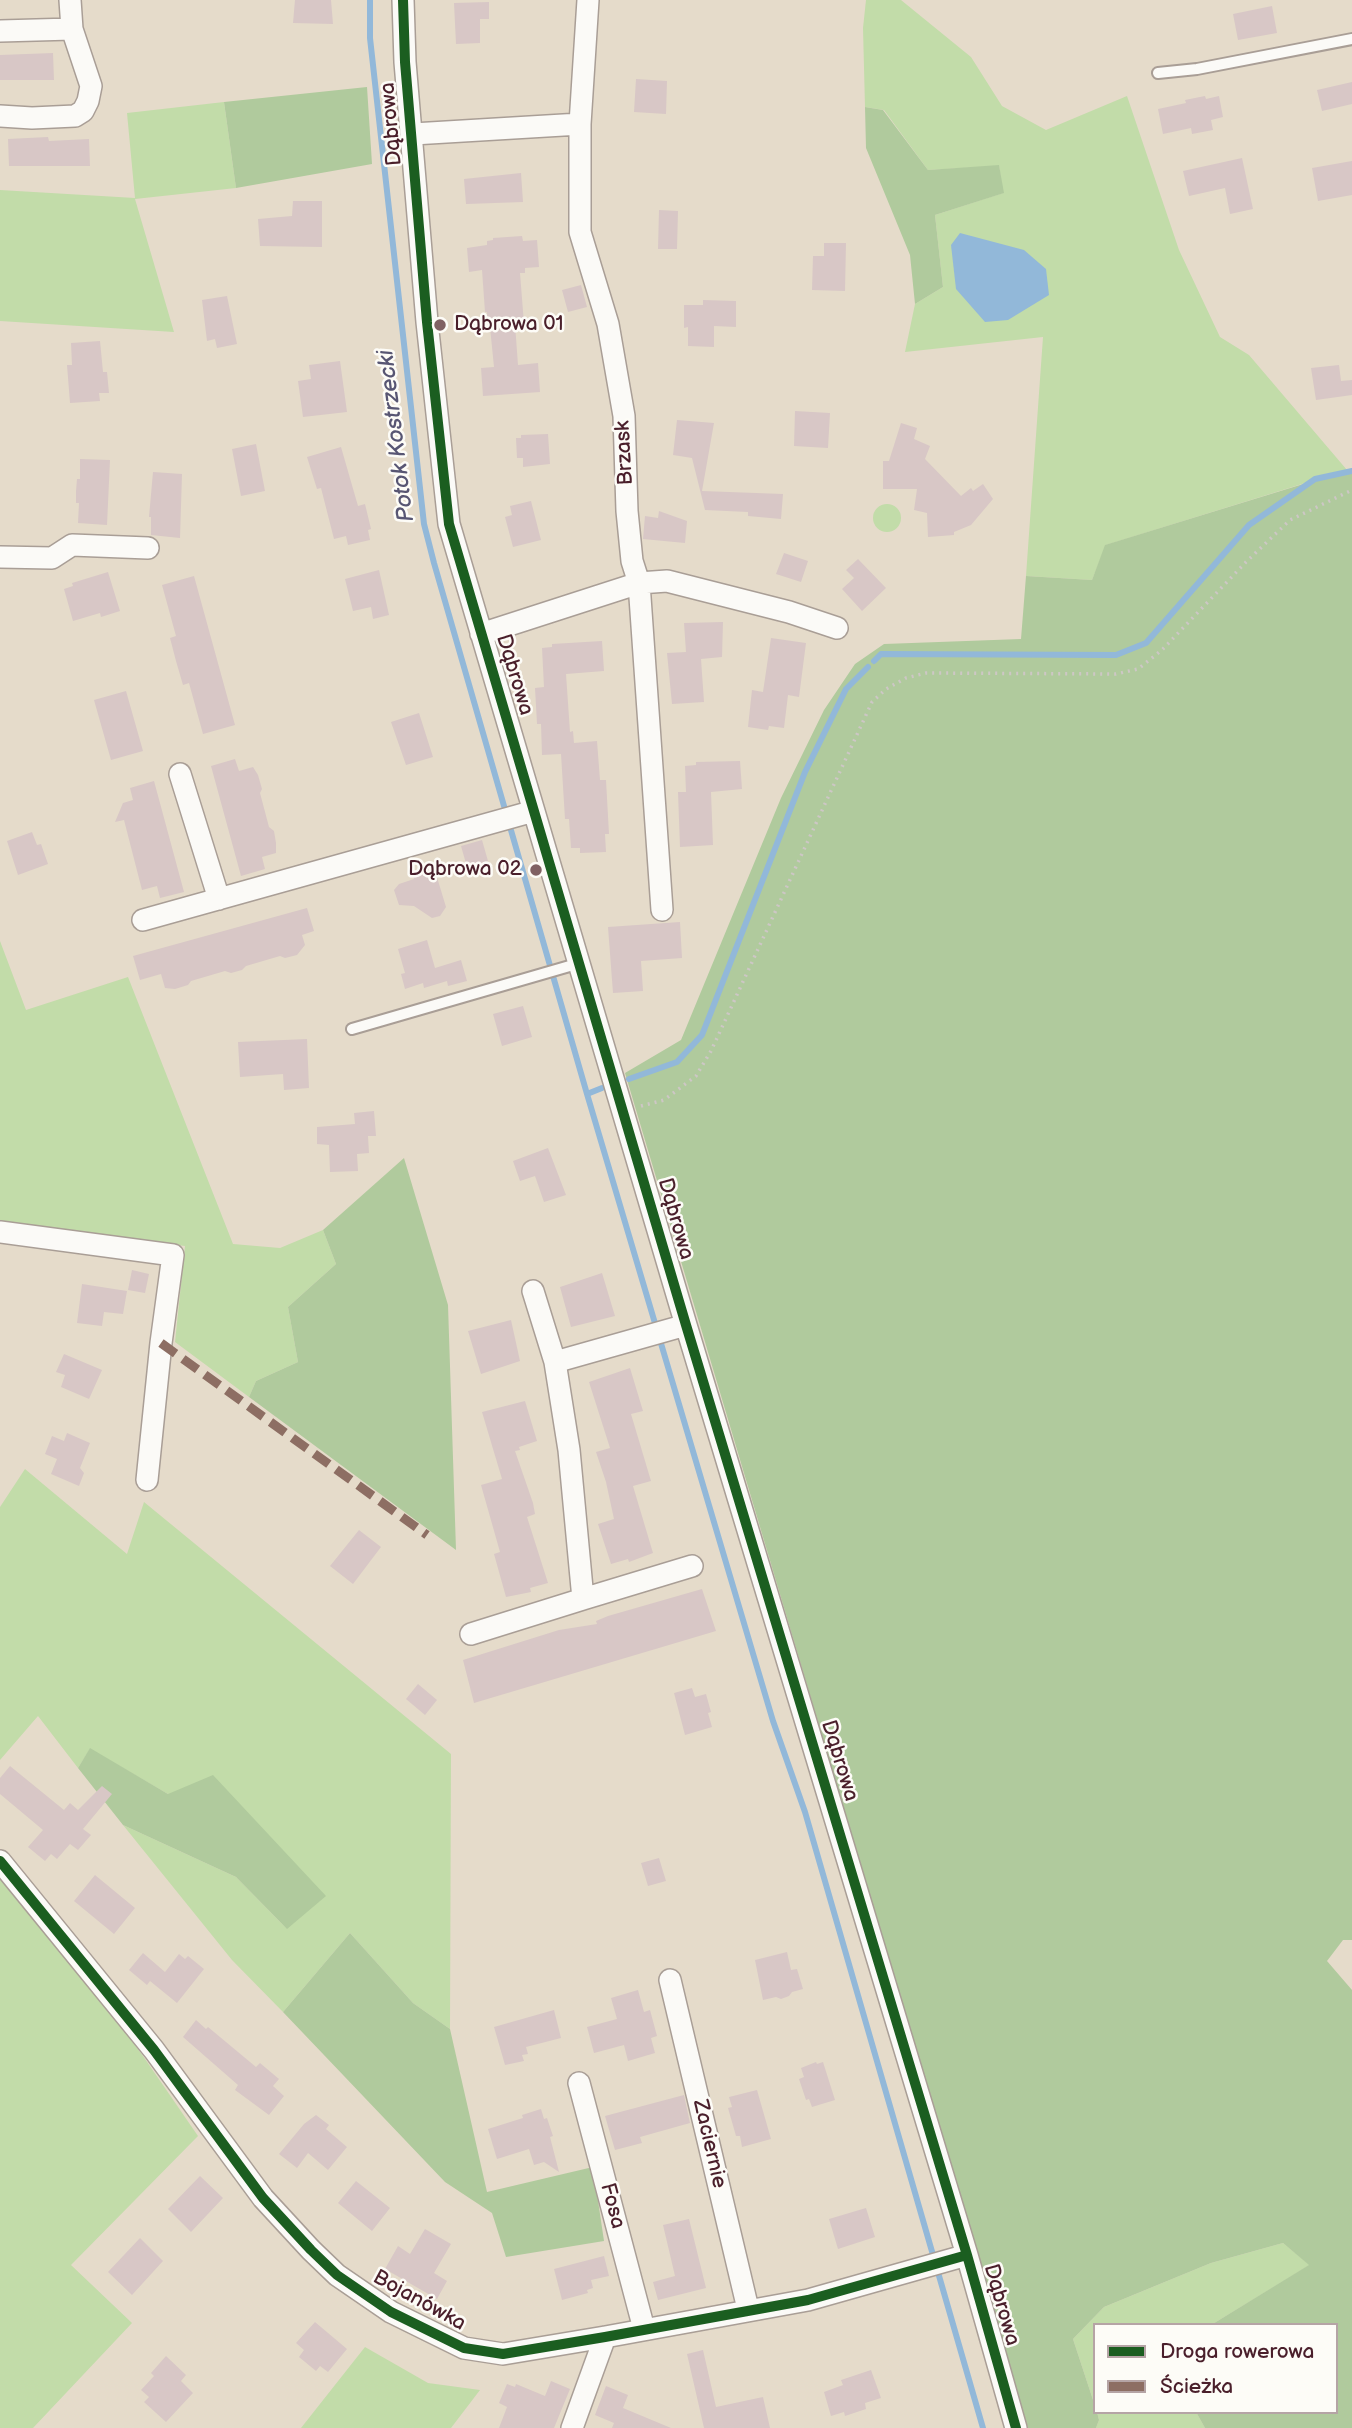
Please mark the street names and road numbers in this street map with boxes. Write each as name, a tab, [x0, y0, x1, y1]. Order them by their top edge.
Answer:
street label: Dąbrowa	[376, 81, 408, 167]
street label: Brzask	[611, 420, 639, 486]
street label: Dąbrowa	[490, 631, 538, 719]
street label: Dąbrowa	[651, 1175, 699, 1263]
street label: Dąbrowa	[815, 1717, 863, 1805]
street label: Zaciernie	[687, 2097, 731, 2191]
street label: Fosa	[594, 2180, 630, 2232]
street label: Dąbrowa	[977, 2261, 1025, 2349]
street label: Bojanówka	[368, 2265, 470, 2337]

